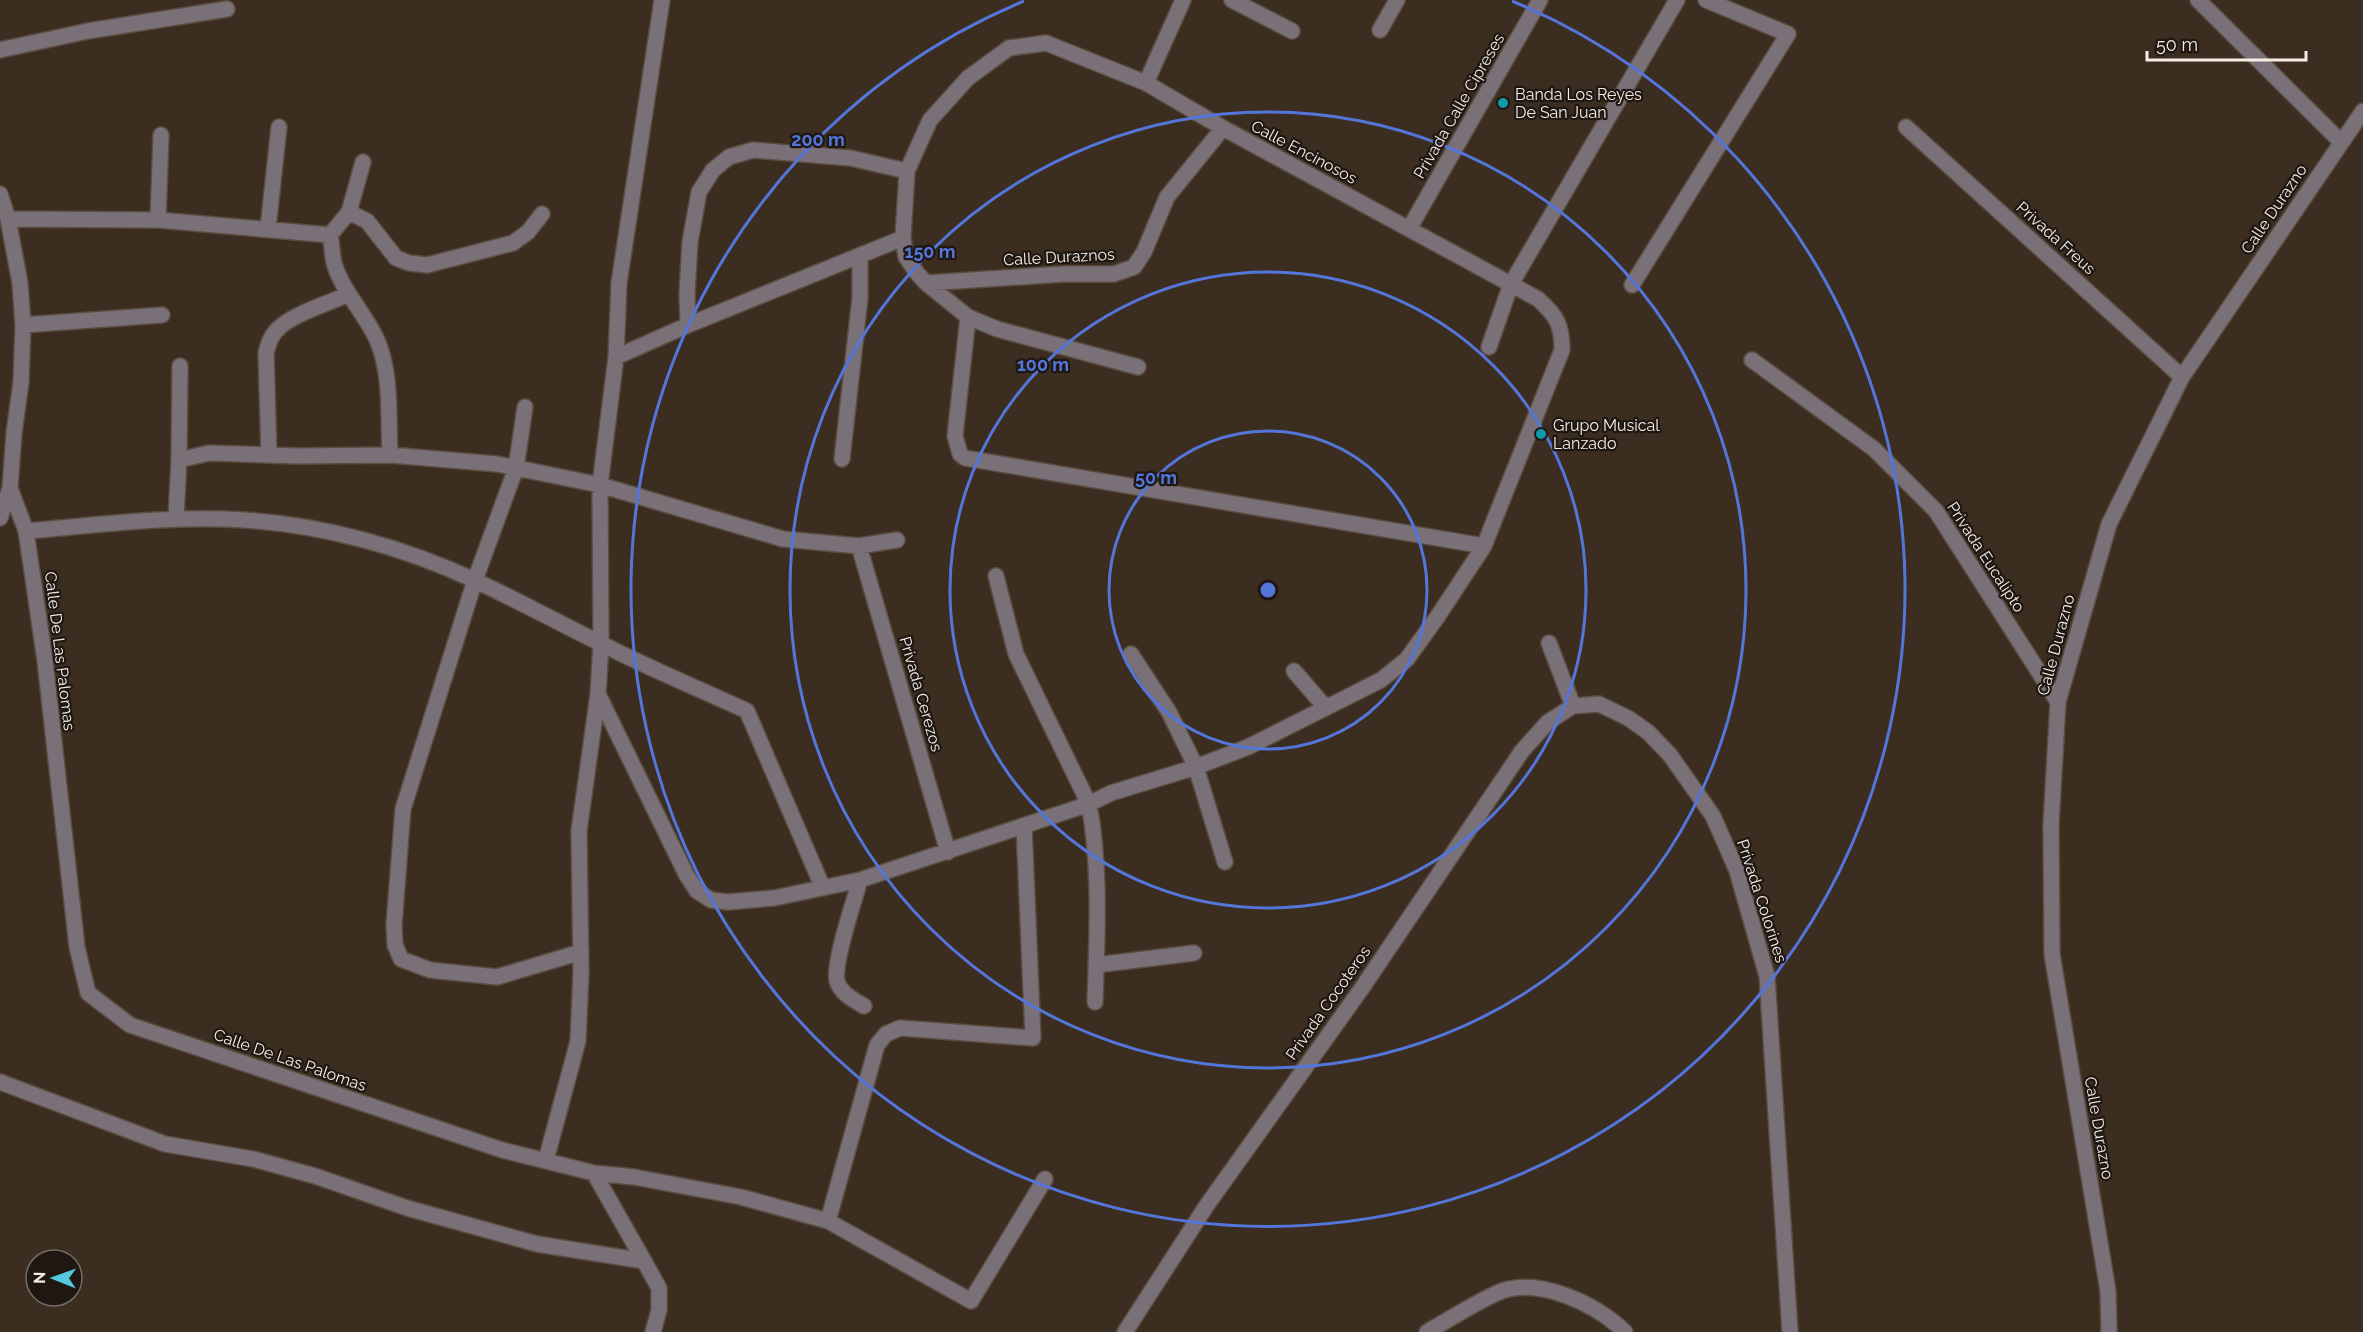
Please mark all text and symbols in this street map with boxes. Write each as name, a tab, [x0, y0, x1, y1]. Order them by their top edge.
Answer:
scale bar	[2147, 24, 2306, 62]
street label: Privada Calle Cipreses	[1410, 30, 1509, 182]
text: 50 m	[2156, 34, 2198, 55]
place label: Banda Los Reyes De San Juan	[1515, 85, 1642, 122]
marker: Banda Los Reyes De San Juan	[1496, 96, 1510, 110]
street label: Calle Encinosos	[1248, 116, 1360, 188]
text: 200 m	[791, 129, 845, 150]
street label: Calle Durazno	[2237, 161, 2311, 257]
street label: Privada Freus	[2013, 198, 2100, 279]
text: 150 m	[905, 241, 956, 262]
street label: Calle Duraznos	[1003, 245, 1115, 269]
text: 100 m	[1017, 354, 1069, 375]
place label: Grupo Musical Lanzado	[1553, 416, 1660, 453]
marker: Grupo Musical Lanzado	[1534, 427, 1548, 441]
text: 50 m	[1135, 467, 1177, 488]
street label: Privada Eucalipto	[1943, 498, 2029, 616]
street label: Calle De Las Palomas	[41, 570, 79, 732]
centre of rings	[1258, 580, 1278, 600]
street label: Calle Durazno	[2033, 592, 2079, 698]
street label: Privada Cerezos	[895, 634, 947, 754]
street label: Privada Colorines	[1733, 837, 1791, 965]
street label: Privada Cocoteros	[1282, 942, 1375, 1064]
street label: Calle De Las Palomas	[211, 1025, 369, 1095]
street label: Calle Durazno	[2081, 1075, 2117, 1181]
north arrow	[24, 1248, 84, 1308]
text: N	[30, 1271, 49, 1284]

